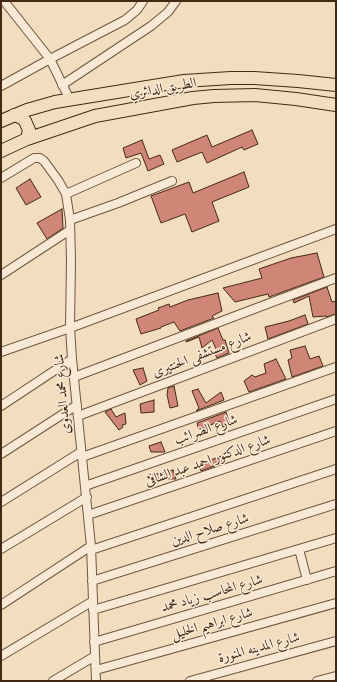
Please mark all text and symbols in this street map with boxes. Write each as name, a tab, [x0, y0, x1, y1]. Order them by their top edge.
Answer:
street label: الطريق الدائري	[128, 75, 198, 103]
street label: شارع مستشفى الحنتيرى	[150, 328, 254, 382]
street label: شارع محمد العدوى	[51, 353, 75, 435]
street label: شارع الضرائب	[172, 411, 240, 449]
street label: شارع الدكتور احمد عبد الشافى	[143, 432, 273, 490]
street label: شارع صلاح الدين	[169, 510, 251, 550]
street label: شارع المحاسب زياد محمد	[159, 571, 265, 617]
street label: شارع ابراهيم الخليل	[169, 604, 255, 644]
street label: شارع المدينه المنورة	[216, 629, 302, 667]

